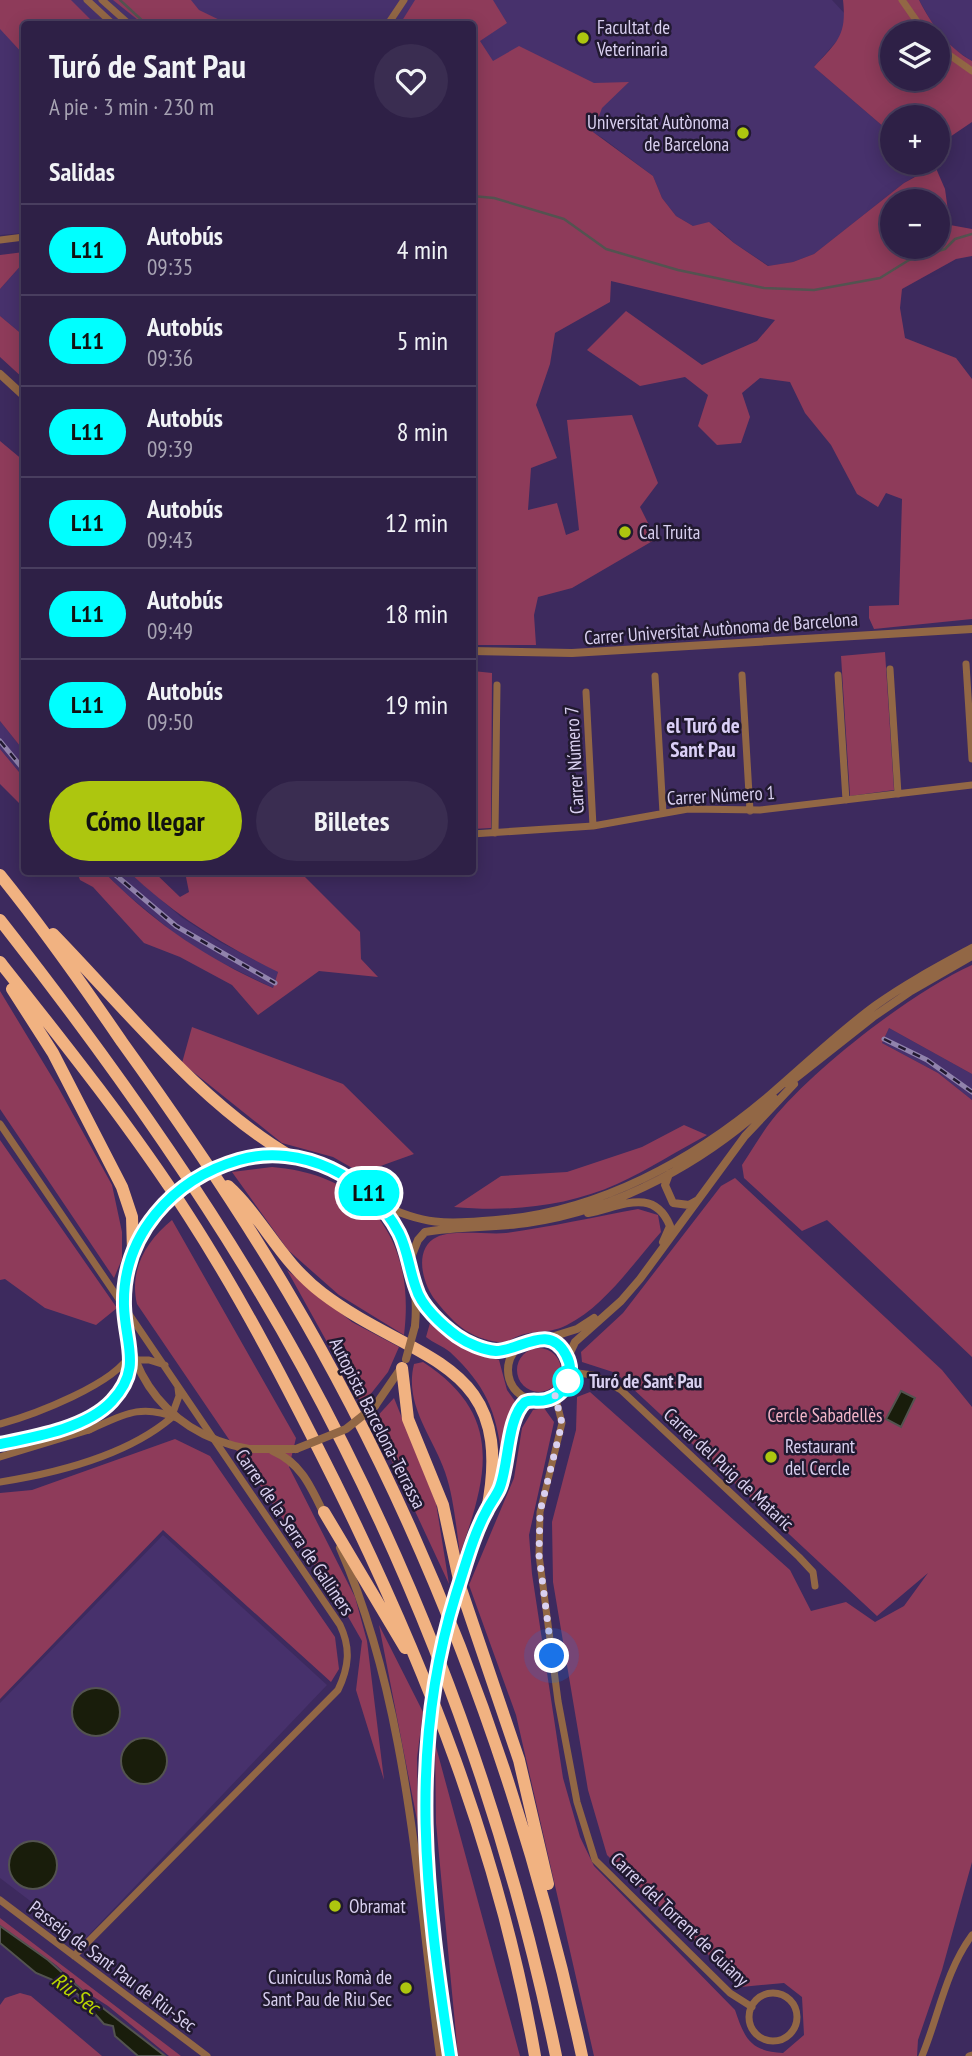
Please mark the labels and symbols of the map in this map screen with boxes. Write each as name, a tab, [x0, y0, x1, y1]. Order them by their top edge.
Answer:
place label: Facultat de Veterinaria	[596, 15, 670, 61]
marker: Facultat de Veterinaria	[575, 30, 591, 46]
place label: Universitat Autònoma de Barcelona	[587, 110, 729, 156]
marker: Universitat Autònoma de Barcelona	[735, 125, 751, 141]
place label: Cal Truita	[639, 520, 700, 544]
marker: Cal Truita	[617, 524, 633, 540]
street label: Carrer Universitat Autònoma de Barcelona	[583, 606, 859, 650]
street label: Carrer Número 7	[559, 705, 589, 815]
district label: el Turó de Sant Pau	[666, 712, 740, 763]
street label: Carrer Número 1	[666, 780, 776, 810]
line badge: L11	[329, 1170, 409, 1216]
street label: Autopista Barcelona-Terrassa	[324, 1333, 432, 1513]
marker: Turó de Sant Pau	[553, 1366, 583, 1396]
place label: Turó de Sant Pau	[589, 1369, 702, 1393]
street label: Carrer del Puig de Mataric	[659, 1402, 799, 1536]
park label: Cercle Sabadellès	[767, 1403, 883, 1427]
place label: Restaurant del Cercle	[785, 1434, 856, 1480]
street label: Carrer de la Serra de Galliners	[230, 1444, 360, 1620]
marker: Restaurant del Cercle	[763, 1449, 779, 1465]
your location	[534, 1638, 569, 1673]
street label: Carrer del Torrent de Guiany	[606, 1847, 755, 1992]
place label: Obramat	[349, 1894, 406, 1918]
street label: Passeig de Sant Pau de Riu-Sec	[24, 1895, 202, 2037]
marker: Obramat	[327, 1898, 343, 1914]
place label: Cuniculus Romà de Sant Pau de Riu Sec	[263, 1965, 392, 2011]
water label: Riu Sec	[47, 1966, 107, 2021]
marker: Cuniculus Romà de Sant Pau de Riu Sec	[398, 1980, 414, 1996]

